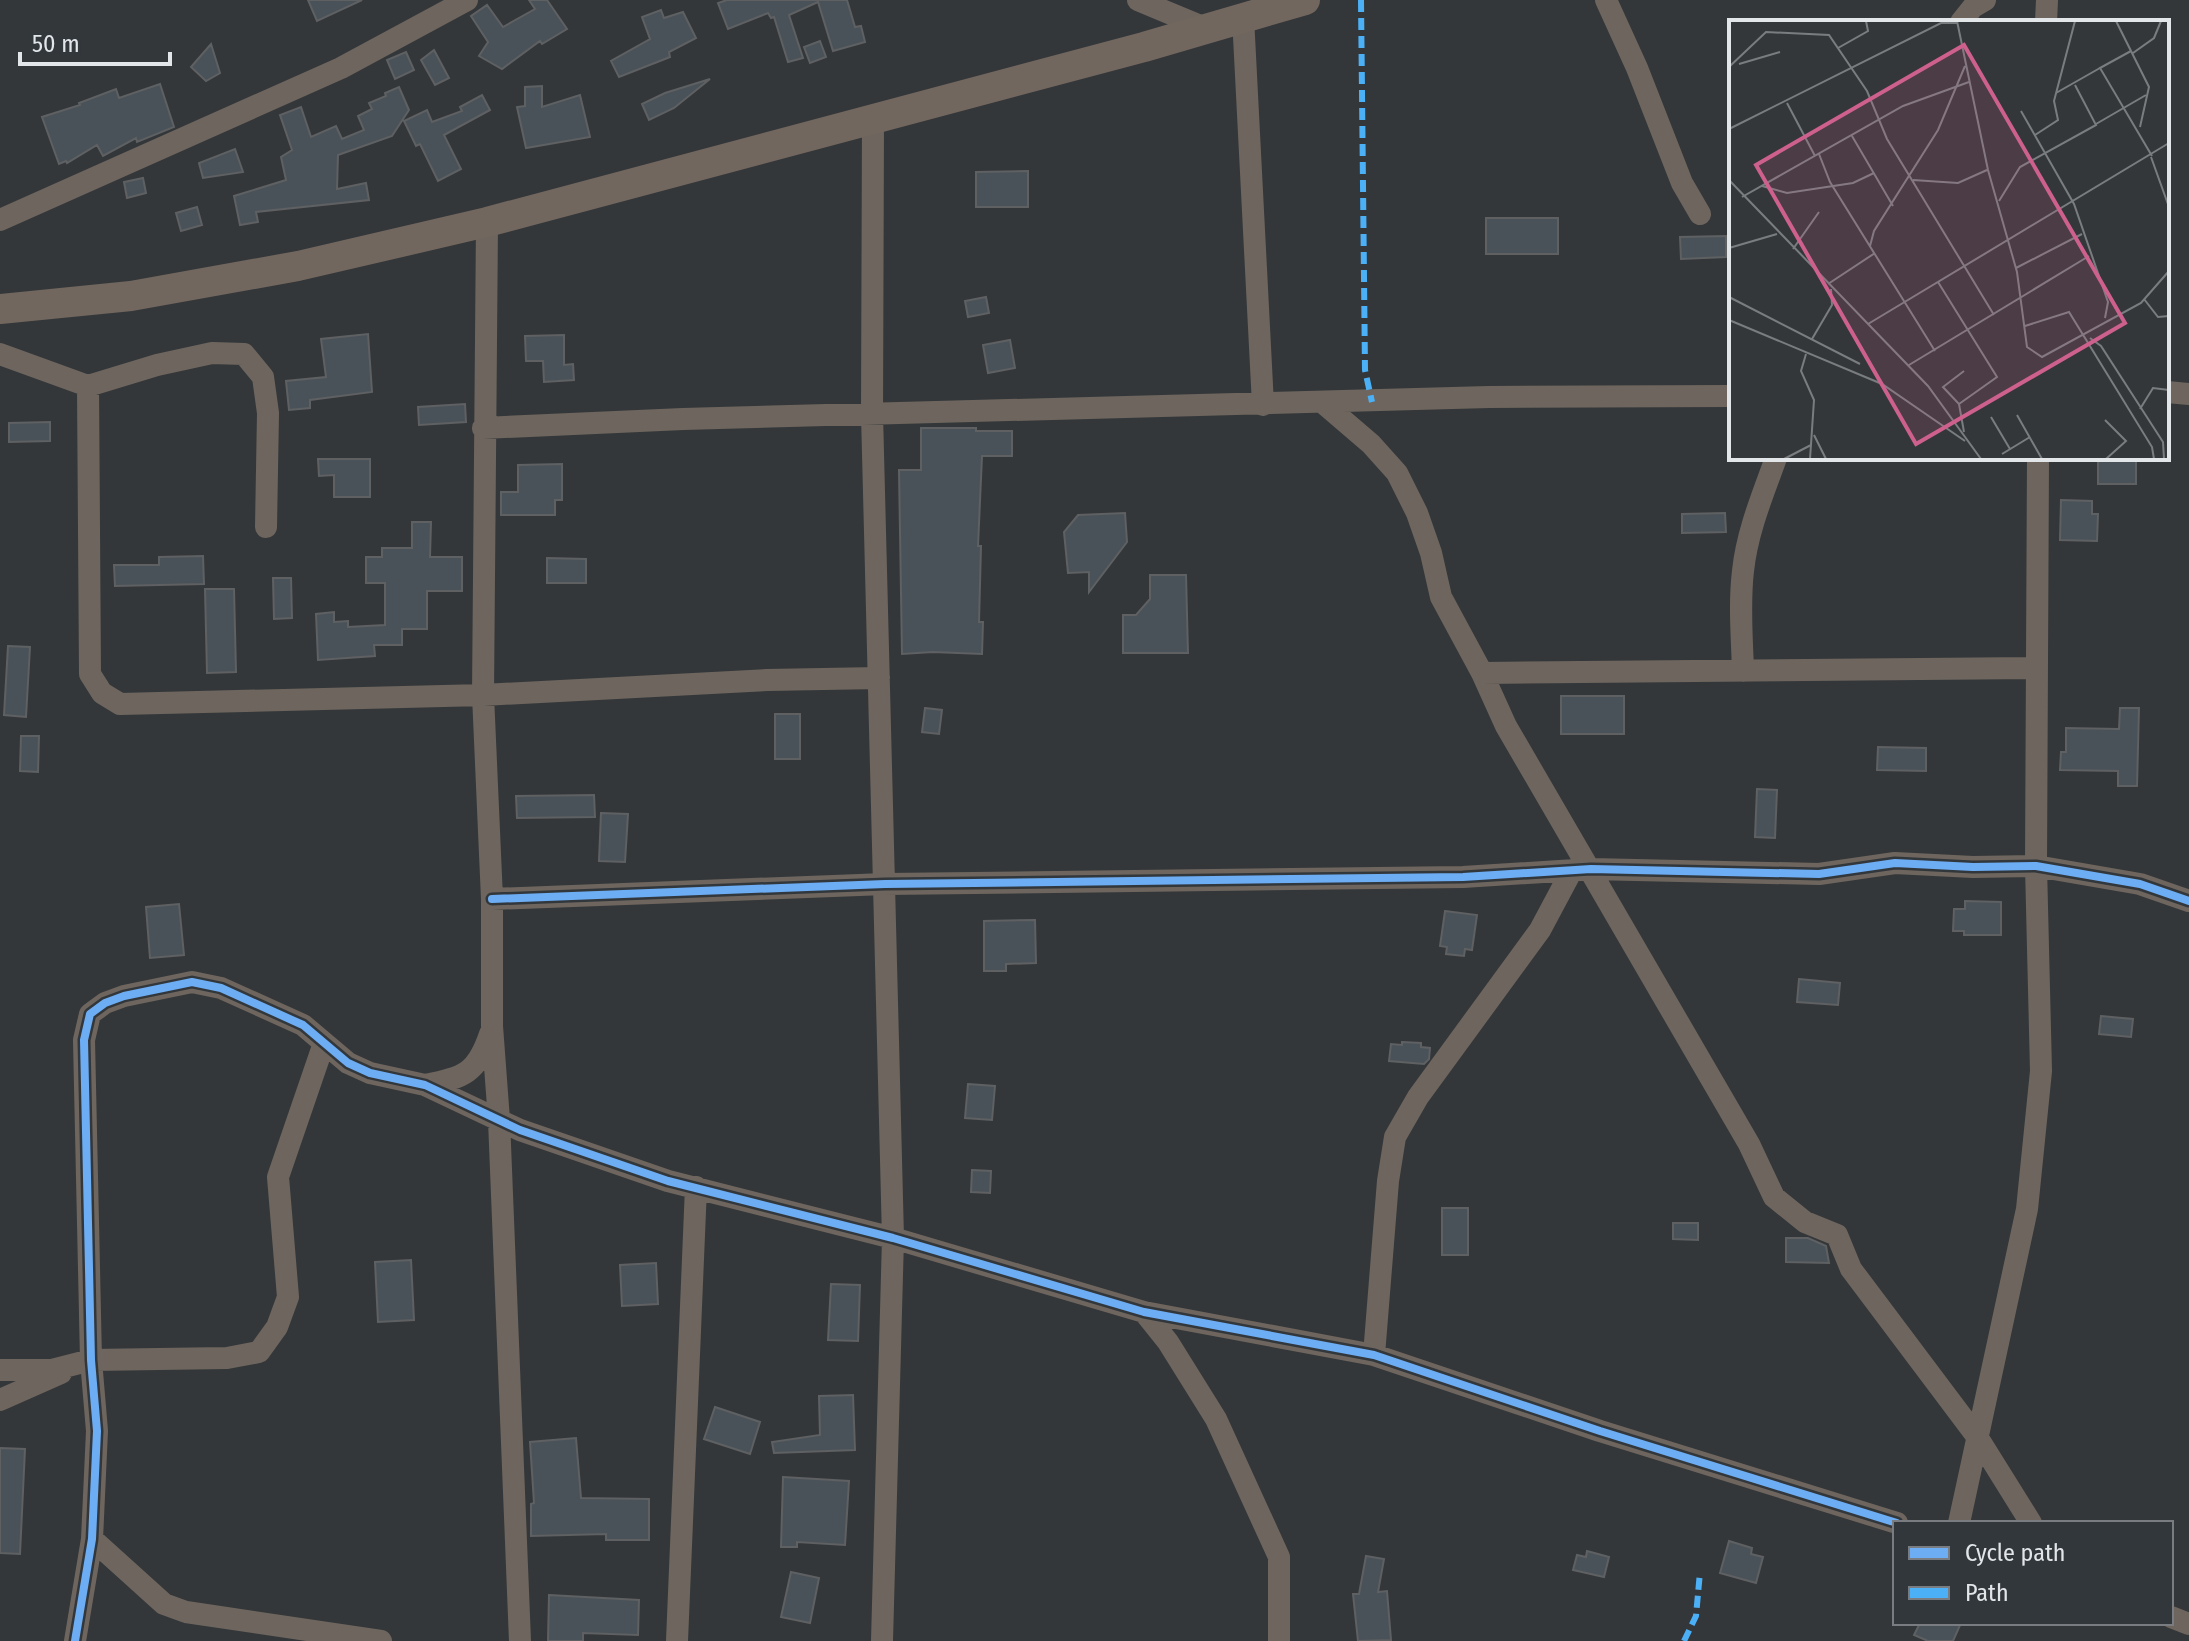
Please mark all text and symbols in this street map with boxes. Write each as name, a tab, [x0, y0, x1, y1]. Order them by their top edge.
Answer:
scale bar	[20, 16, 170, 66]
inset map	[1729, 20, 2169, 460]
text: 50 m	[32, 30, 80, 58]
legend	[1893, 1521, 2173, 1625]
text: Cycle path	[1965, 1539, 2065, 1567]
text: Path	[1965, 1579, 2009, 1607]

